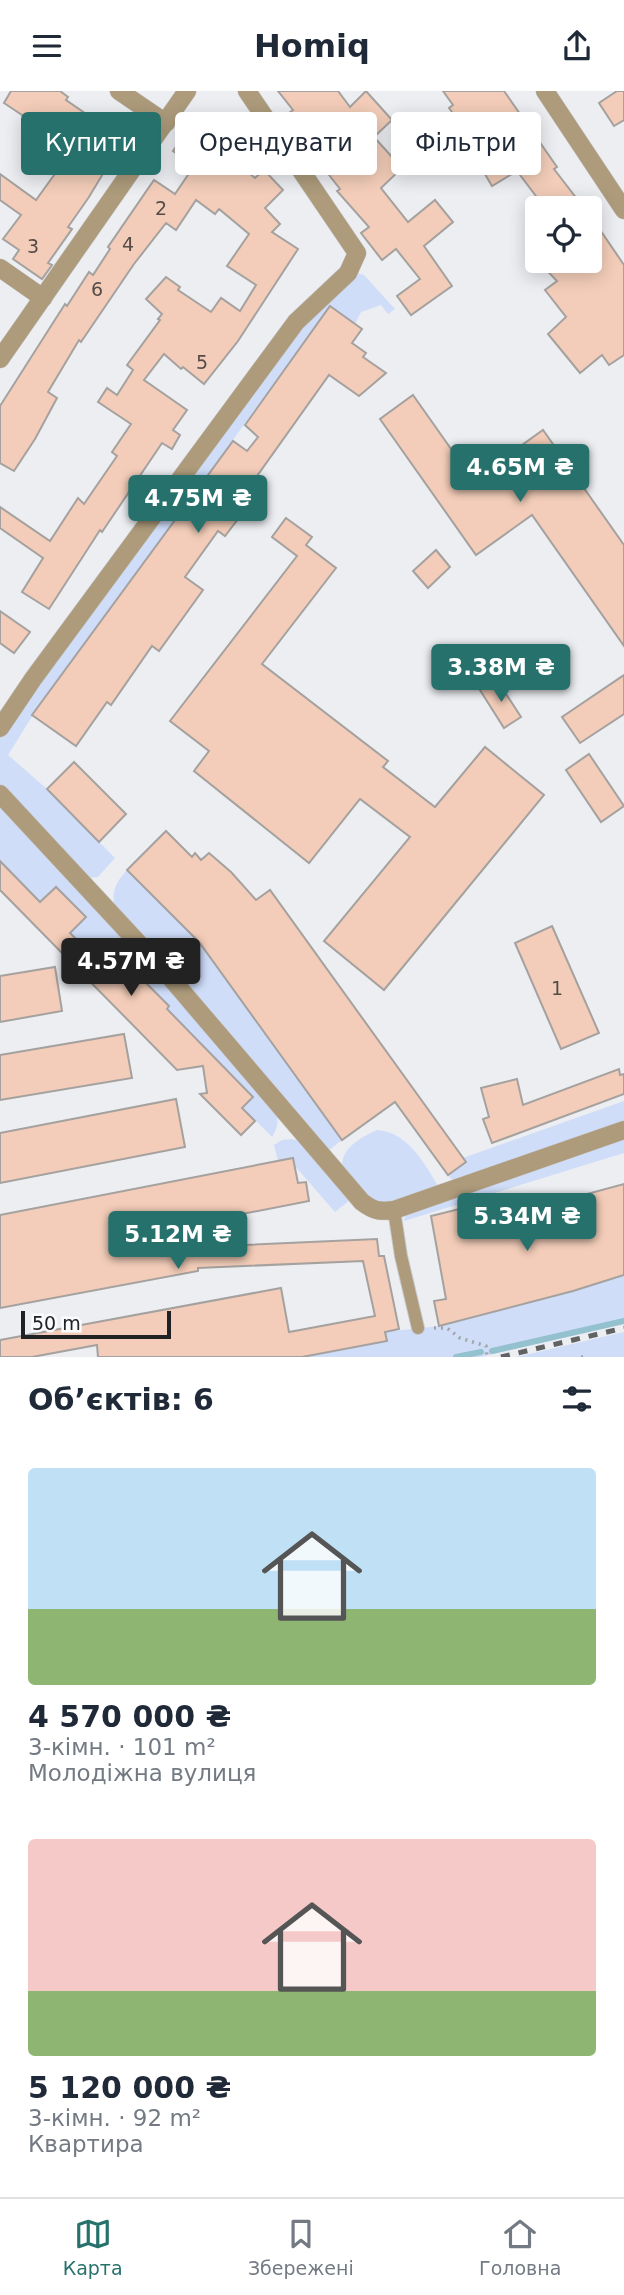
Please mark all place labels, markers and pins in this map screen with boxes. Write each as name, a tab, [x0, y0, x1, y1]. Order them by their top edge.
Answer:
pin: 4.65M ₴	[455, 445, 585, 504]
pin: 4.75M ₴	[133, 475, 263, 535]
pin: 3.38M ₴	[436, 645, 566, 704]
pin: 4.57M ₴	[66, 939, 196, 998]
pin: 5.34M ₴	[462, 1193, 592, 1253]
pin: 5.12M ₴	[113, 1211, 243, 1271]

